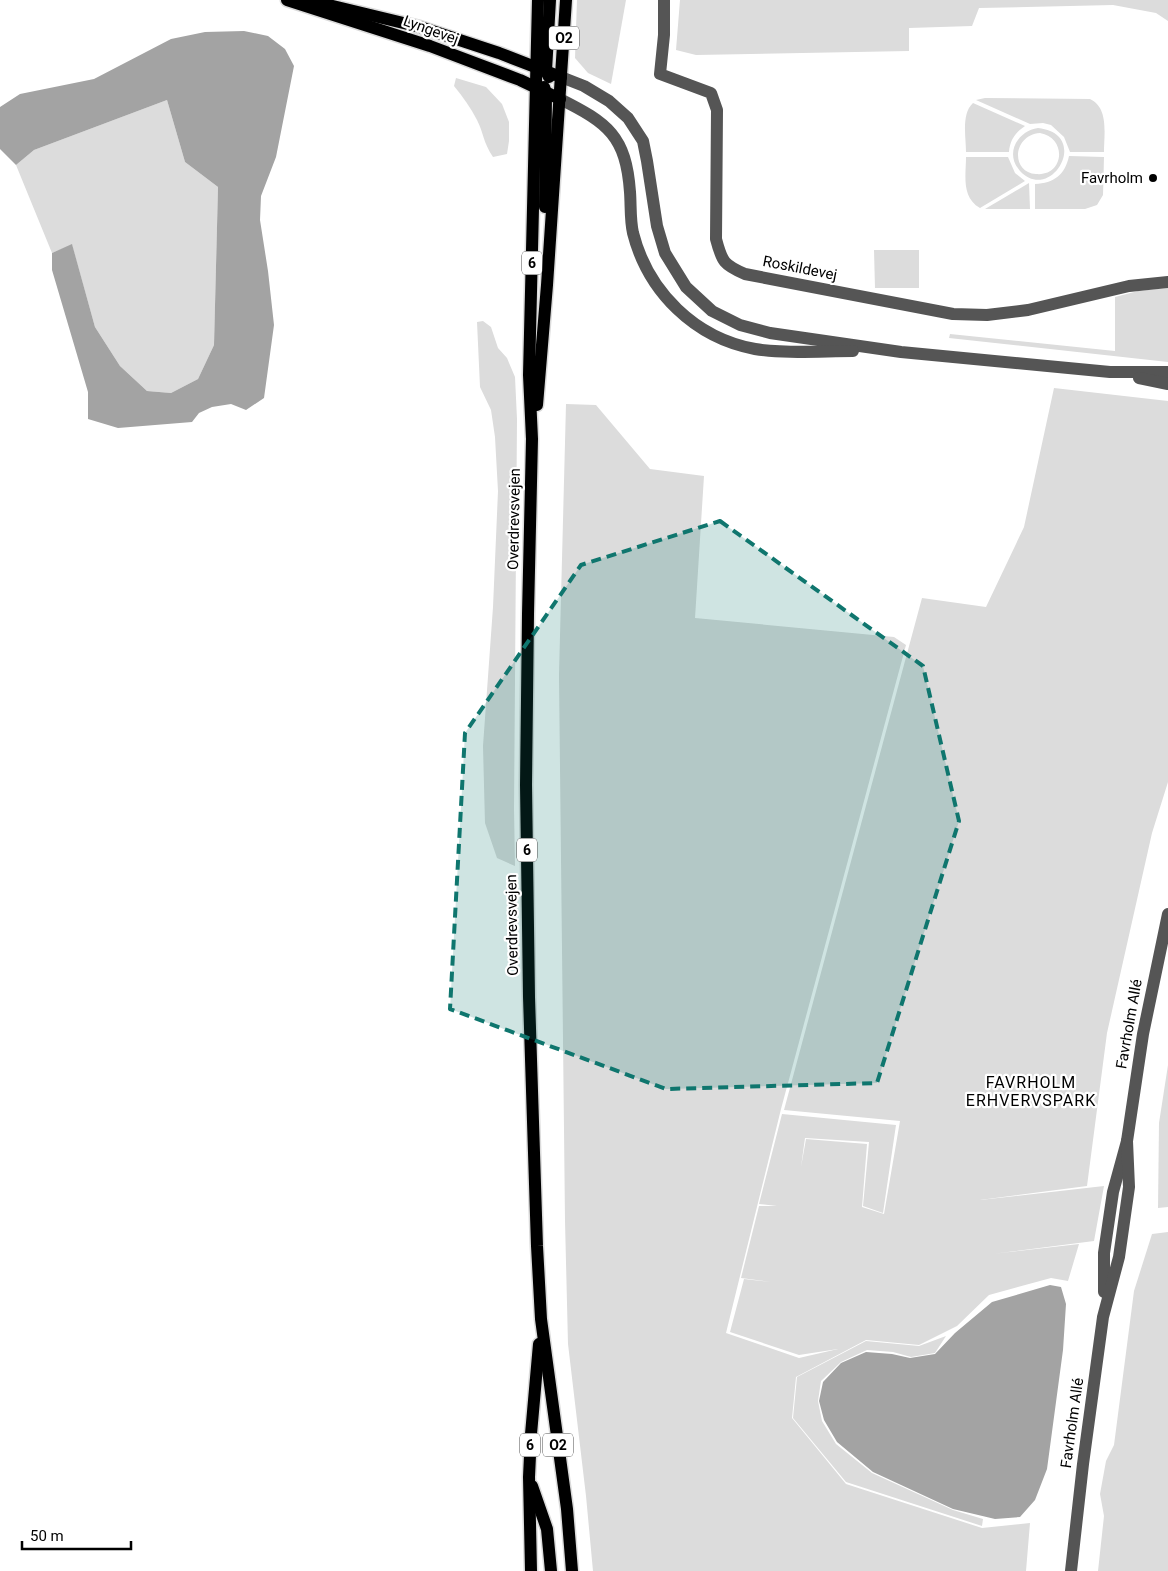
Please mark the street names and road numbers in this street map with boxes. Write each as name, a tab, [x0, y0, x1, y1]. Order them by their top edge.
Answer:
street label: Lyngevej	[401, 12, 461, 48]
road number: O2	[549, 26, 579, 49]
road number: 6	[522, 252, 542, 274]
street label: Roskildevej	[761, 252, 839, 284]
street label: Overdrevsvejen	[504, 468, 524, 570]
road number: 6	[517, 838, 537, 862]
street label: Overdrevsvejen	[502, 874, 522, 976]
street label: Favrholm Allé	[1112, 978, 1146, 1070]
street label: Favrholm Allé	[1057, 1377, 1087, 1469]
road number: 6	[520, 1434, 540, 1456]
road number: O2	[543, 1434, 573, 1456]

